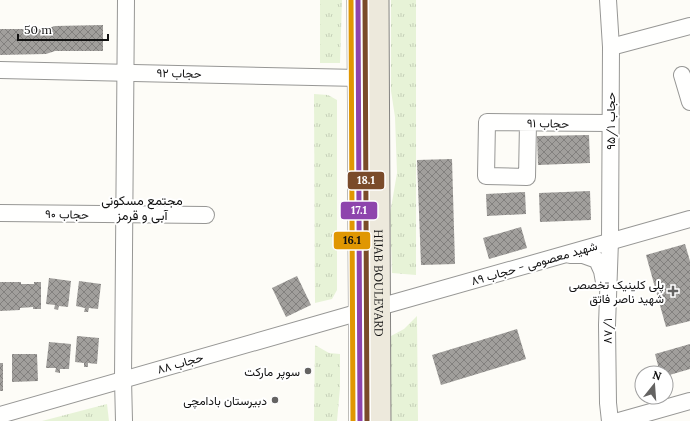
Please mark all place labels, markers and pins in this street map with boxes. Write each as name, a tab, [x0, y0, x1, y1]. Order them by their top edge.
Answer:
place label: پلی کلینیک تخصصی شهید ناصر فاتق	[569, 277, 664, 307]
marker: پلی کلینیک تخصصی شهید ناصر فاتق	[667, 285, 679, 297]
place label: سوپر مارکت	[244, 364, 300, 380]
marker: سوپر مارکت	[303, 366, 313, 376]
place label: دبیرستان بادامچی	[183, 393, 267, 409]
marker: دبیرستان بادامچی	[270, 395, 280, 405]

